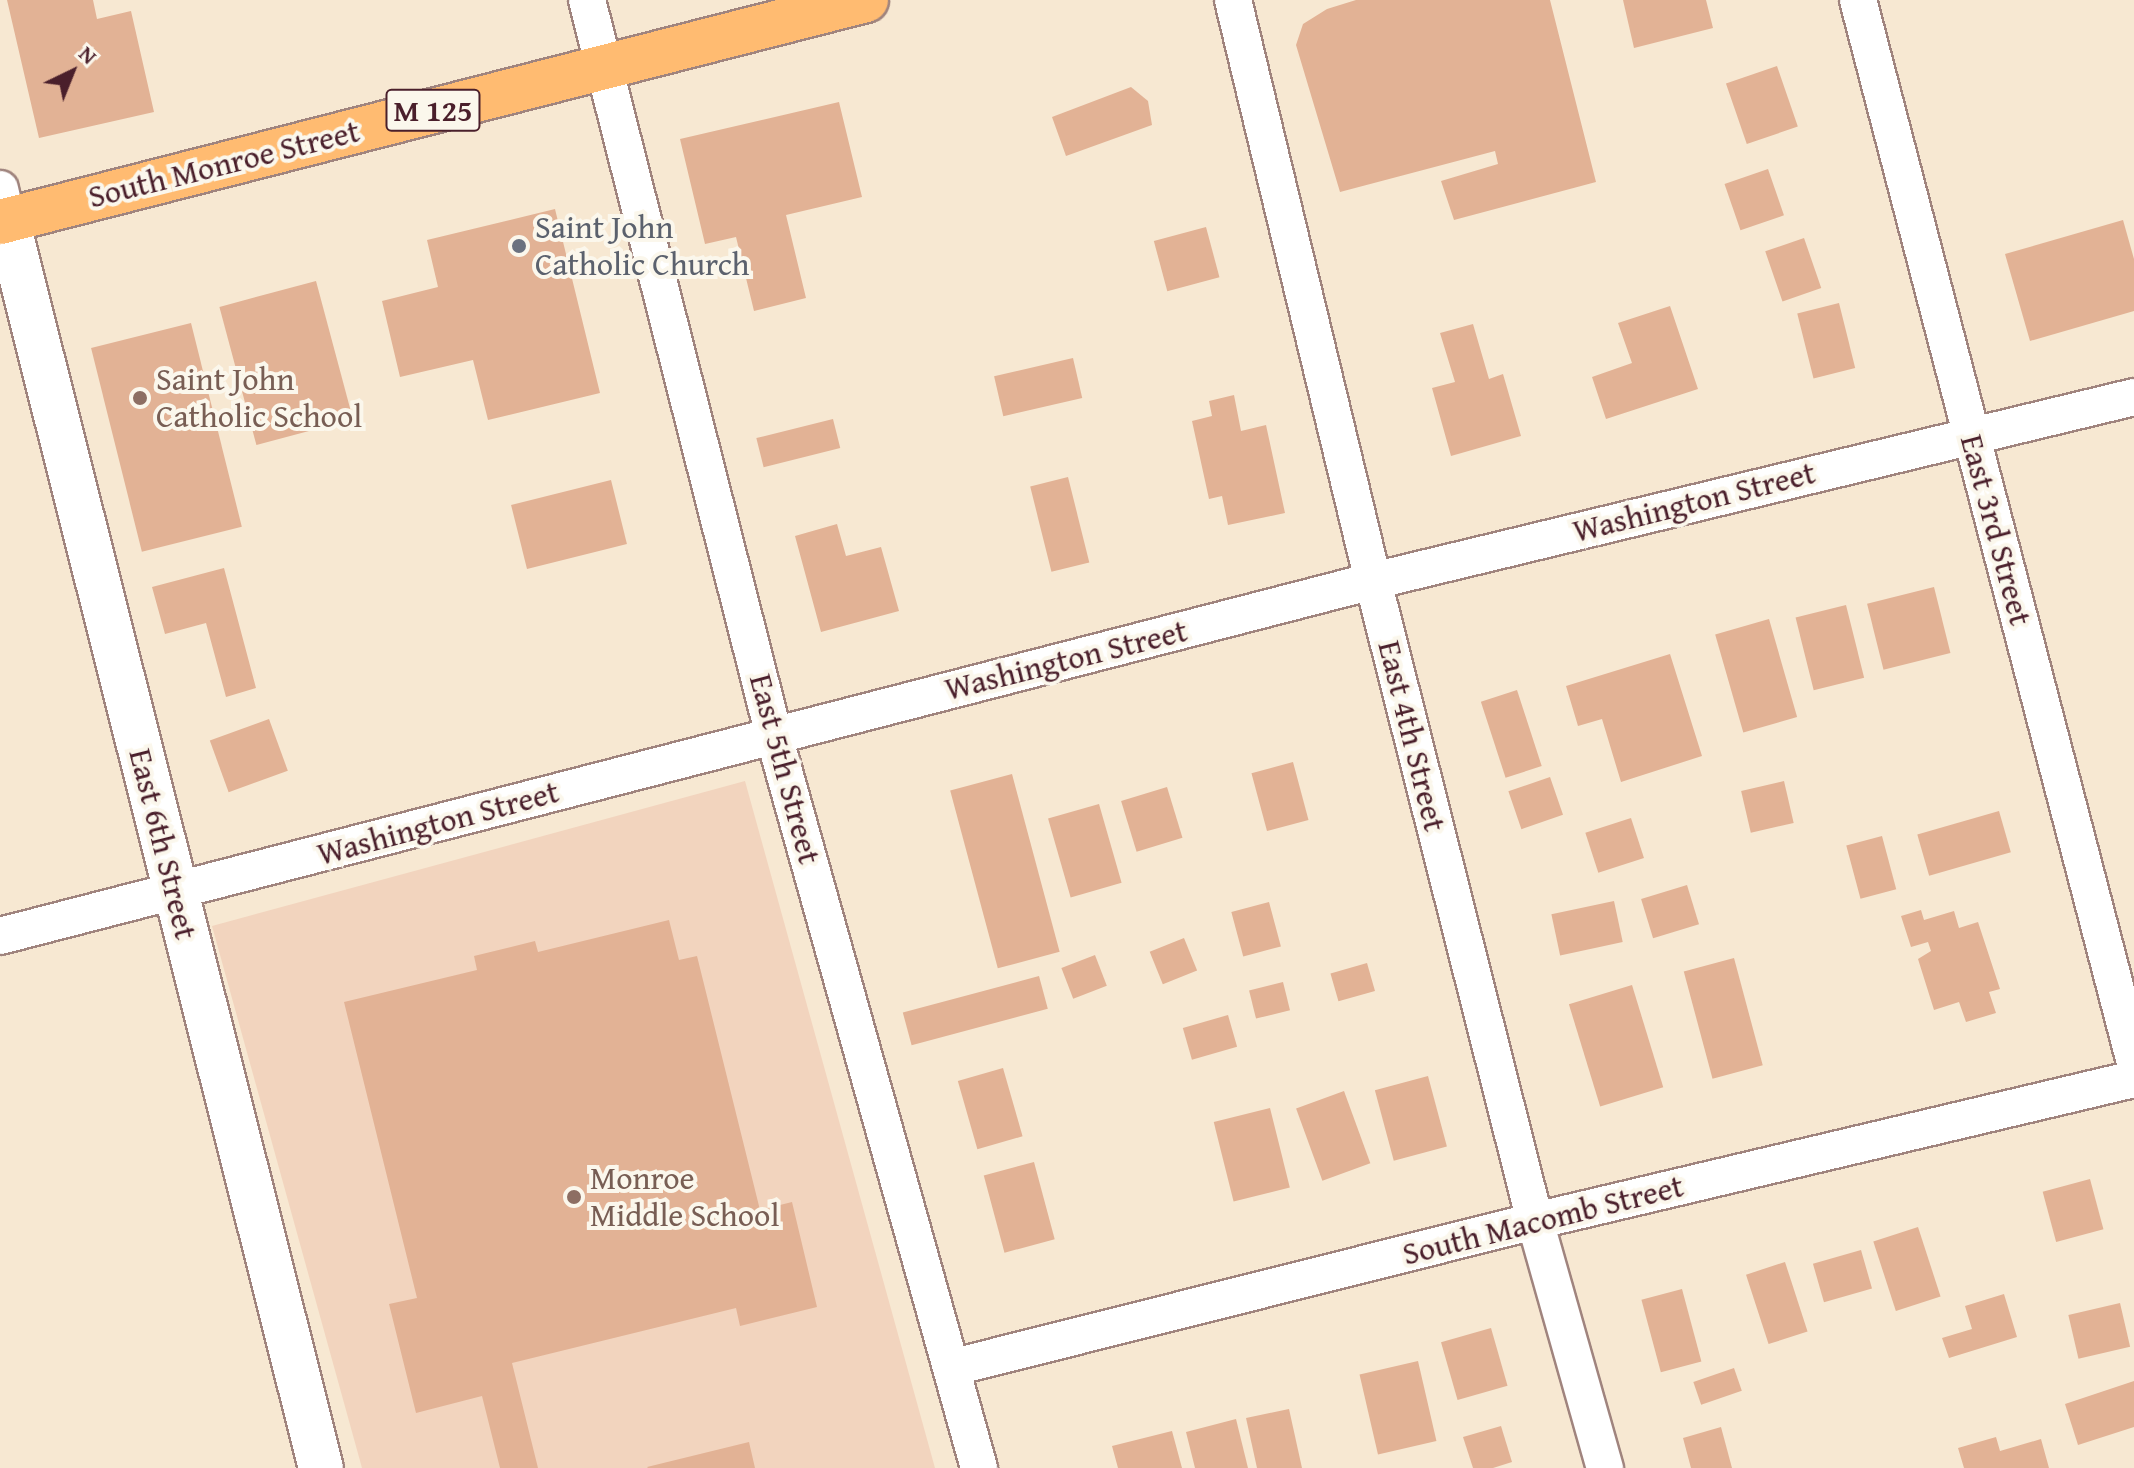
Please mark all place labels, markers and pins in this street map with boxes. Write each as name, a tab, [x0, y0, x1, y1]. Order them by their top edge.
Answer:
place label: Saint John Catholic Church	[535, 209, 749, 284]
marker: Saint John Catholic Church	[510, 237, 528, 255]
place label: Saint John Catholic School	[156, 361, 362, 436]
marker: Saint John Catholic School	[131, 389, 149, 407]
place label: Monroe Middle School	[590, 1160, 779, 1235]
marker: Monroe Middle School	[565, 1188, 583, 1206]

